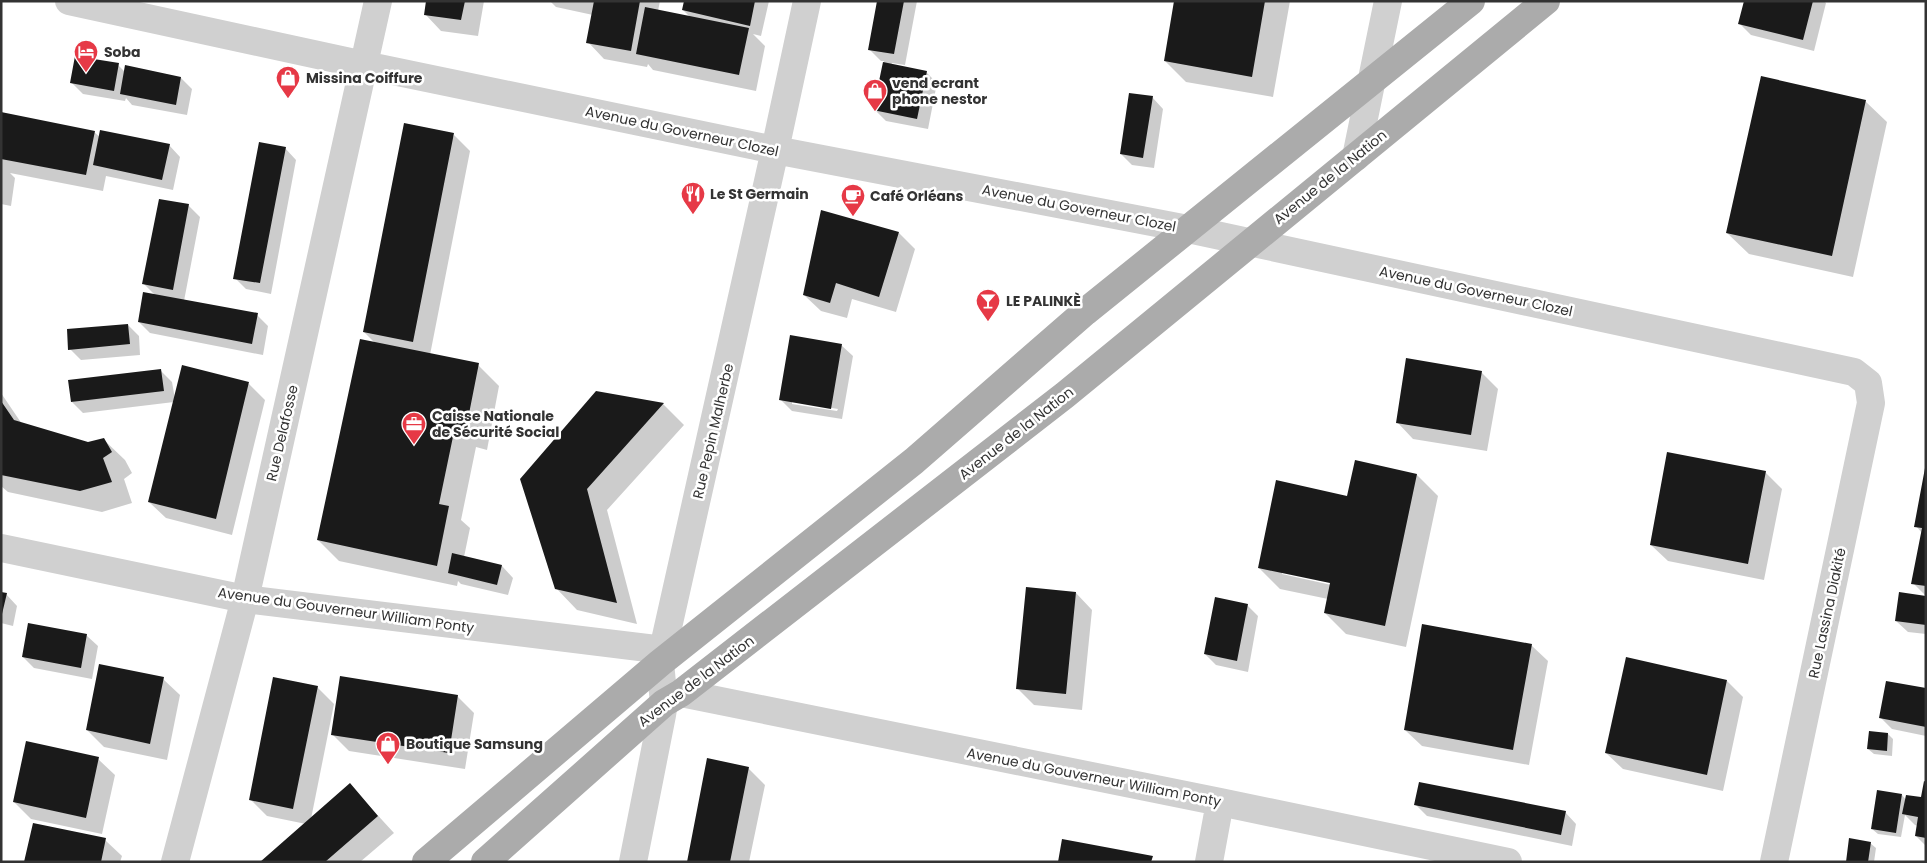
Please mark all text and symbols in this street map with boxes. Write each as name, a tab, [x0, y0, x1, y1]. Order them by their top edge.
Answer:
hotel icon: Soba	[73, 39, 99, 73]
place label: Soba	[104, 42, 141, 62]
shop icon: Missina Coiffure	[275, 65, 301, 99]
place label: Missina Coiffure	[306, 68, 423, 88]
place label: vend ecrant phone nestor	[892, 73, 987, 109]
shop icon: vend ecrant phone nestor	[862, 78, 888, 112]
street label: Avenue du Governeur Clozel	[583, 101, 781, 161]
street label: Avenue de la Nation	[1269, 125, 1391, 229]
street label: Avenue du Governeur Clozel	[980, 179, 1178, 237]
restaurant icon: Le St Germain	[680, 181, 706, 215]
cafe icon: Café Orléans	[840, 183, 866, 217]
place label: Le St Germain	[710, 184, 809, 204]
place label: Café Orléans	[870, 186, 963, 206]
street label: Avenue du Governeur Clozel	[1377, 261, 1575, 321]
bar icon: LE PALINKÈ	[975, 288, 1001, 322]
place label: LE PALINKÈ	[1006, 291, 1081, 311]
street label: Rue Pepin Malherbe	[688, 361, 738, 501]
street label: Avenue de la Nation	[954, 382, 1078, 484]
street label: Rue Delafosse	[261, 383, 303, 483]
place label: Caisse Nationale de Sécurité Social	[432, 406, 559, 442]
office icon: Caisse Nationale de Sécurité Social	[401, 411, 427, 445]
street label: Rue Lassina Diakité	[1803, 546, 1851, 680]
street label: Avenue du Gouverneur William Ponty	[217, 582, 476, 638]
street label: Avenue de la Nation	[634, 631, 758, 731]
shop icon: Boutique Samsung	[375, 731, 401, 765]
place label: Boutique Samsung	[406, 734, 543, 754]
street label: Avenue du Gouverneur William Ponty	[965, 743, 1223, 812]

